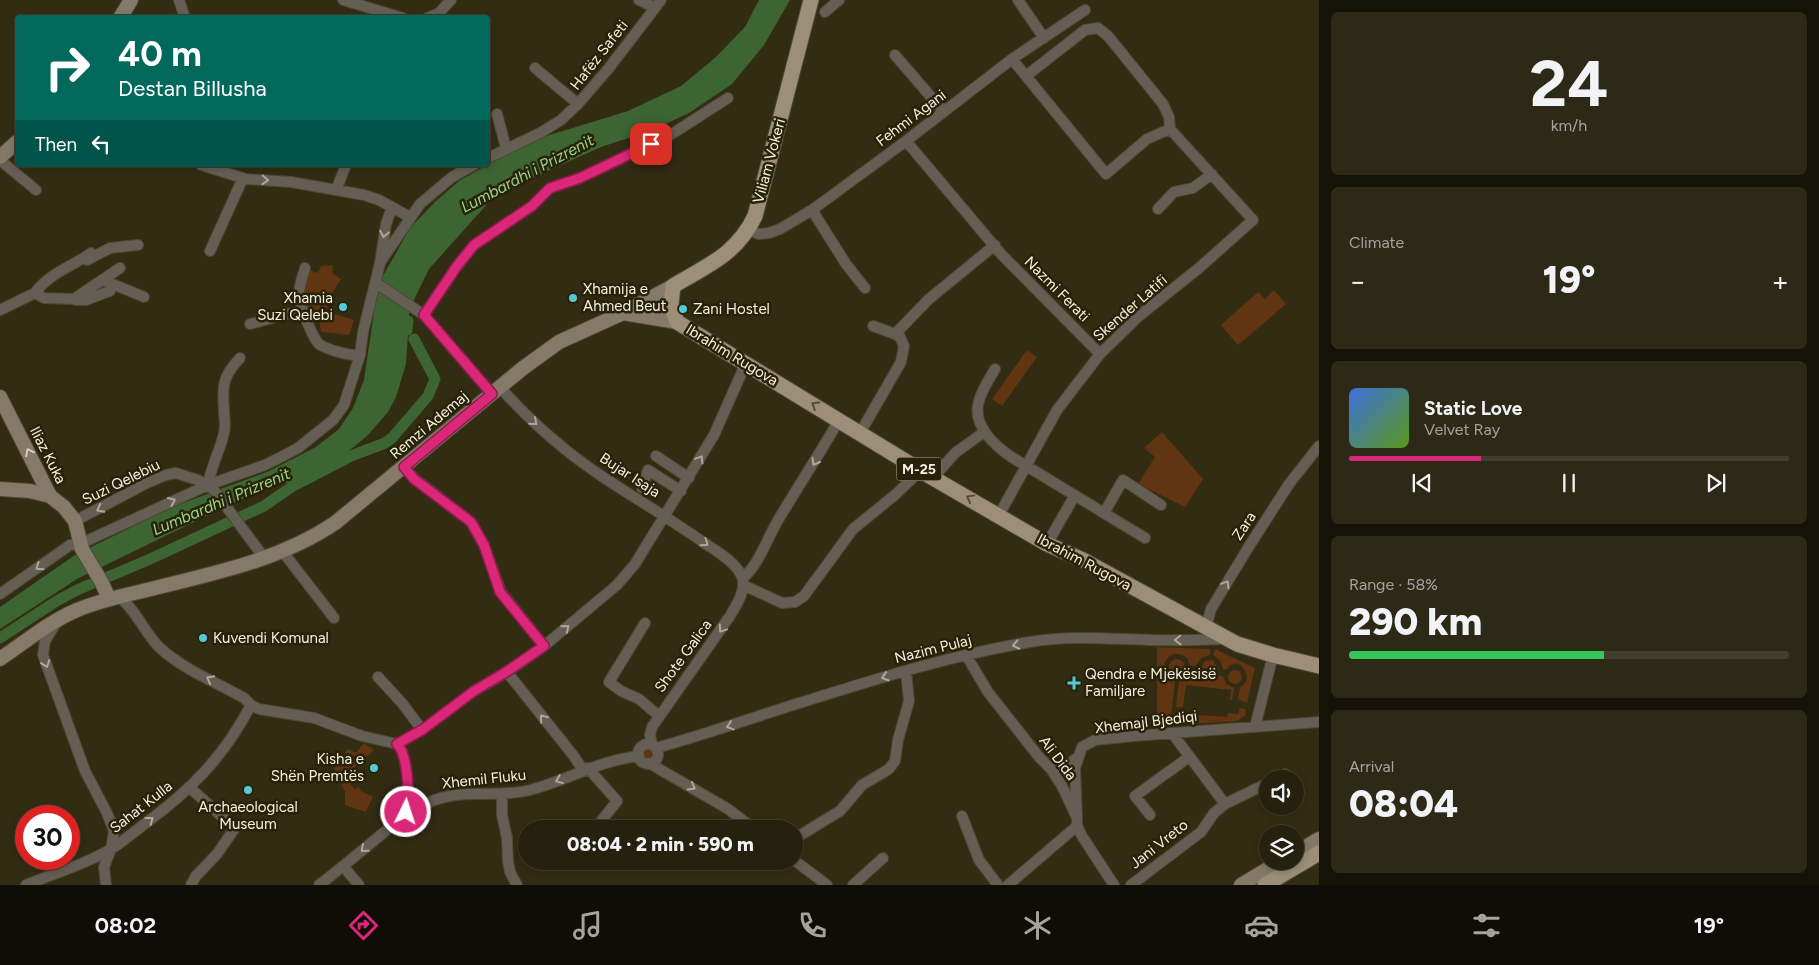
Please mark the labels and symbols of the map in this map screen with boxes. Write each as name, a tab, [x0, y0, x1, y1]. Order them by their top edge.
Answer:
street label: Hafëz Safeti	[566, 17, 632, 93]
street label: Fehmi Agani	[872, 86, 950, 150]
street label: Viliam Vokeri	[749, 117, 789, 205]
pin	[630, 123, 672, 165]
water label: Lumbardhi i Prizrenit	[457, 130, 598, 217]
one-way arrow	[261, 175, 269, 186]
one-way arrow	[379, 230, 389, 239]
street label: Nazmi Ferati	[1021, 253, 1093, 325]
street label: Skender Latifi	[1089, 271, 1171, 345]
place label: Xhamija e Ahmed Beut	[583, 280, 667, 315]
place label: Xhamia Suzi Qelebi	[257, 289, 333, 324]
marker: Xhamija e Ahmed Beut	[567, 292, 579, 304]
place label: Zani Hostel	[693, 300, 770, 318]
marker: Xhamia Suzi Qelebi	[337, 301, 349, 313]
marker: Zani Hostel	[677, 303, 689, 315]
street label: Ibrahim Rugova	[683, 320, 781, 390]
street label: Remzi Ademaj	[386, 387, 472, 463]
one-way arrow	[812, 402, 821, 412]
one-way arrow	[528, 416, 537, 425]
street label: Iliaz Kuka	[26, 423, 70, 487]
one-way arrow	[25, 449, 35, 458]
street label: Bujar Isaja	[596, 449, 664, 501]
street label: Suzi Qelebiu	[79, 455, 163, 509]
one-way arrow	[693, 456, 703, 465]
one-way arrow	[811, 456, 821, 465]
road number: M-25	[896, 458, 942, 480]
water label: Lumbardhi i Prizrenit	[149, 463, 294, 539]
one-way arrow	[966, 494, 975, 504]
one-way arrow	[167, 497, 176, 507]
one-way arrow	[96, 503, 105, 513]
street label: Zara	[1228, 509, 1260, 543]
street label: Ibrahim Rugova	[1034, 530, 1134, 594]
one-way arrow	[699, 537, 709, 546]
one-way arrow	[35, 561, 45, 570]
one-way arrow	[1219, 581, 1229, 590]
street label: Shote Galica	[651, 616, 715, 696]
one-way arrow	[719, 623, 728, 632]
one-way arrow	[561, 624, 570, 633]
place label: Kuvendi Komunal	[213, 629, 329, 647]
street label: Nazim Pulaj	[893, 631, 973, 667]
marker: Kuvendi Komunal	[197, 632, 209, 644]
one-way arrow	[1174, 635, 1182, 645]
one-way arrow	[1012, 639, 1021, 649]
one-way arrow	[40, 659, 50, 668]
place label: Qendra e Mjekësisë Familjare	[1085, 665, 1216, 700]
one-way arrow	[882, 672, 890, 682]
one-way arrow	[206, 675, 215, 685]
marker: Qendra e Mjekësisë Familjare	[1067, 676, 1081, 690]
street label: Xhemajl Bjediqi	[1094, 707, 1198, 737]
one-way arrow	[539, 714, 548, 723]
one-way arrow	[727, 720, 735, 730]
street label: Ali Dida	[1035, 732, 1081, 784]
place label: Kisha e Shën Premtës	[271, 750, 364, 785]
marker: Kisha e Shën Premtës	[368, 762, 380, 774]
street label: Xhemil Fluku	[441, 766, 527, 792]
one-way arrow	[555, 774, 564, 784]
street label: Sahat Kulla	[106, 777, 176, 837]
one-way arrow	[686, 781, 695, 791]
marker: Archaeological Museum	[242, 784, 254, 796]
position arrow	[379, 785, 431, 837]
place label: Archaeological Museum	[198, 798, 298, 833]
speed limit sign: 30	[15, 805, 80, 870]
street label: Jani Vreto	[1126, 816, 1192, 872]
one-way arrow	[144, 817, 154, 826]
one-way arrow	[361, 843, 370, 851]

